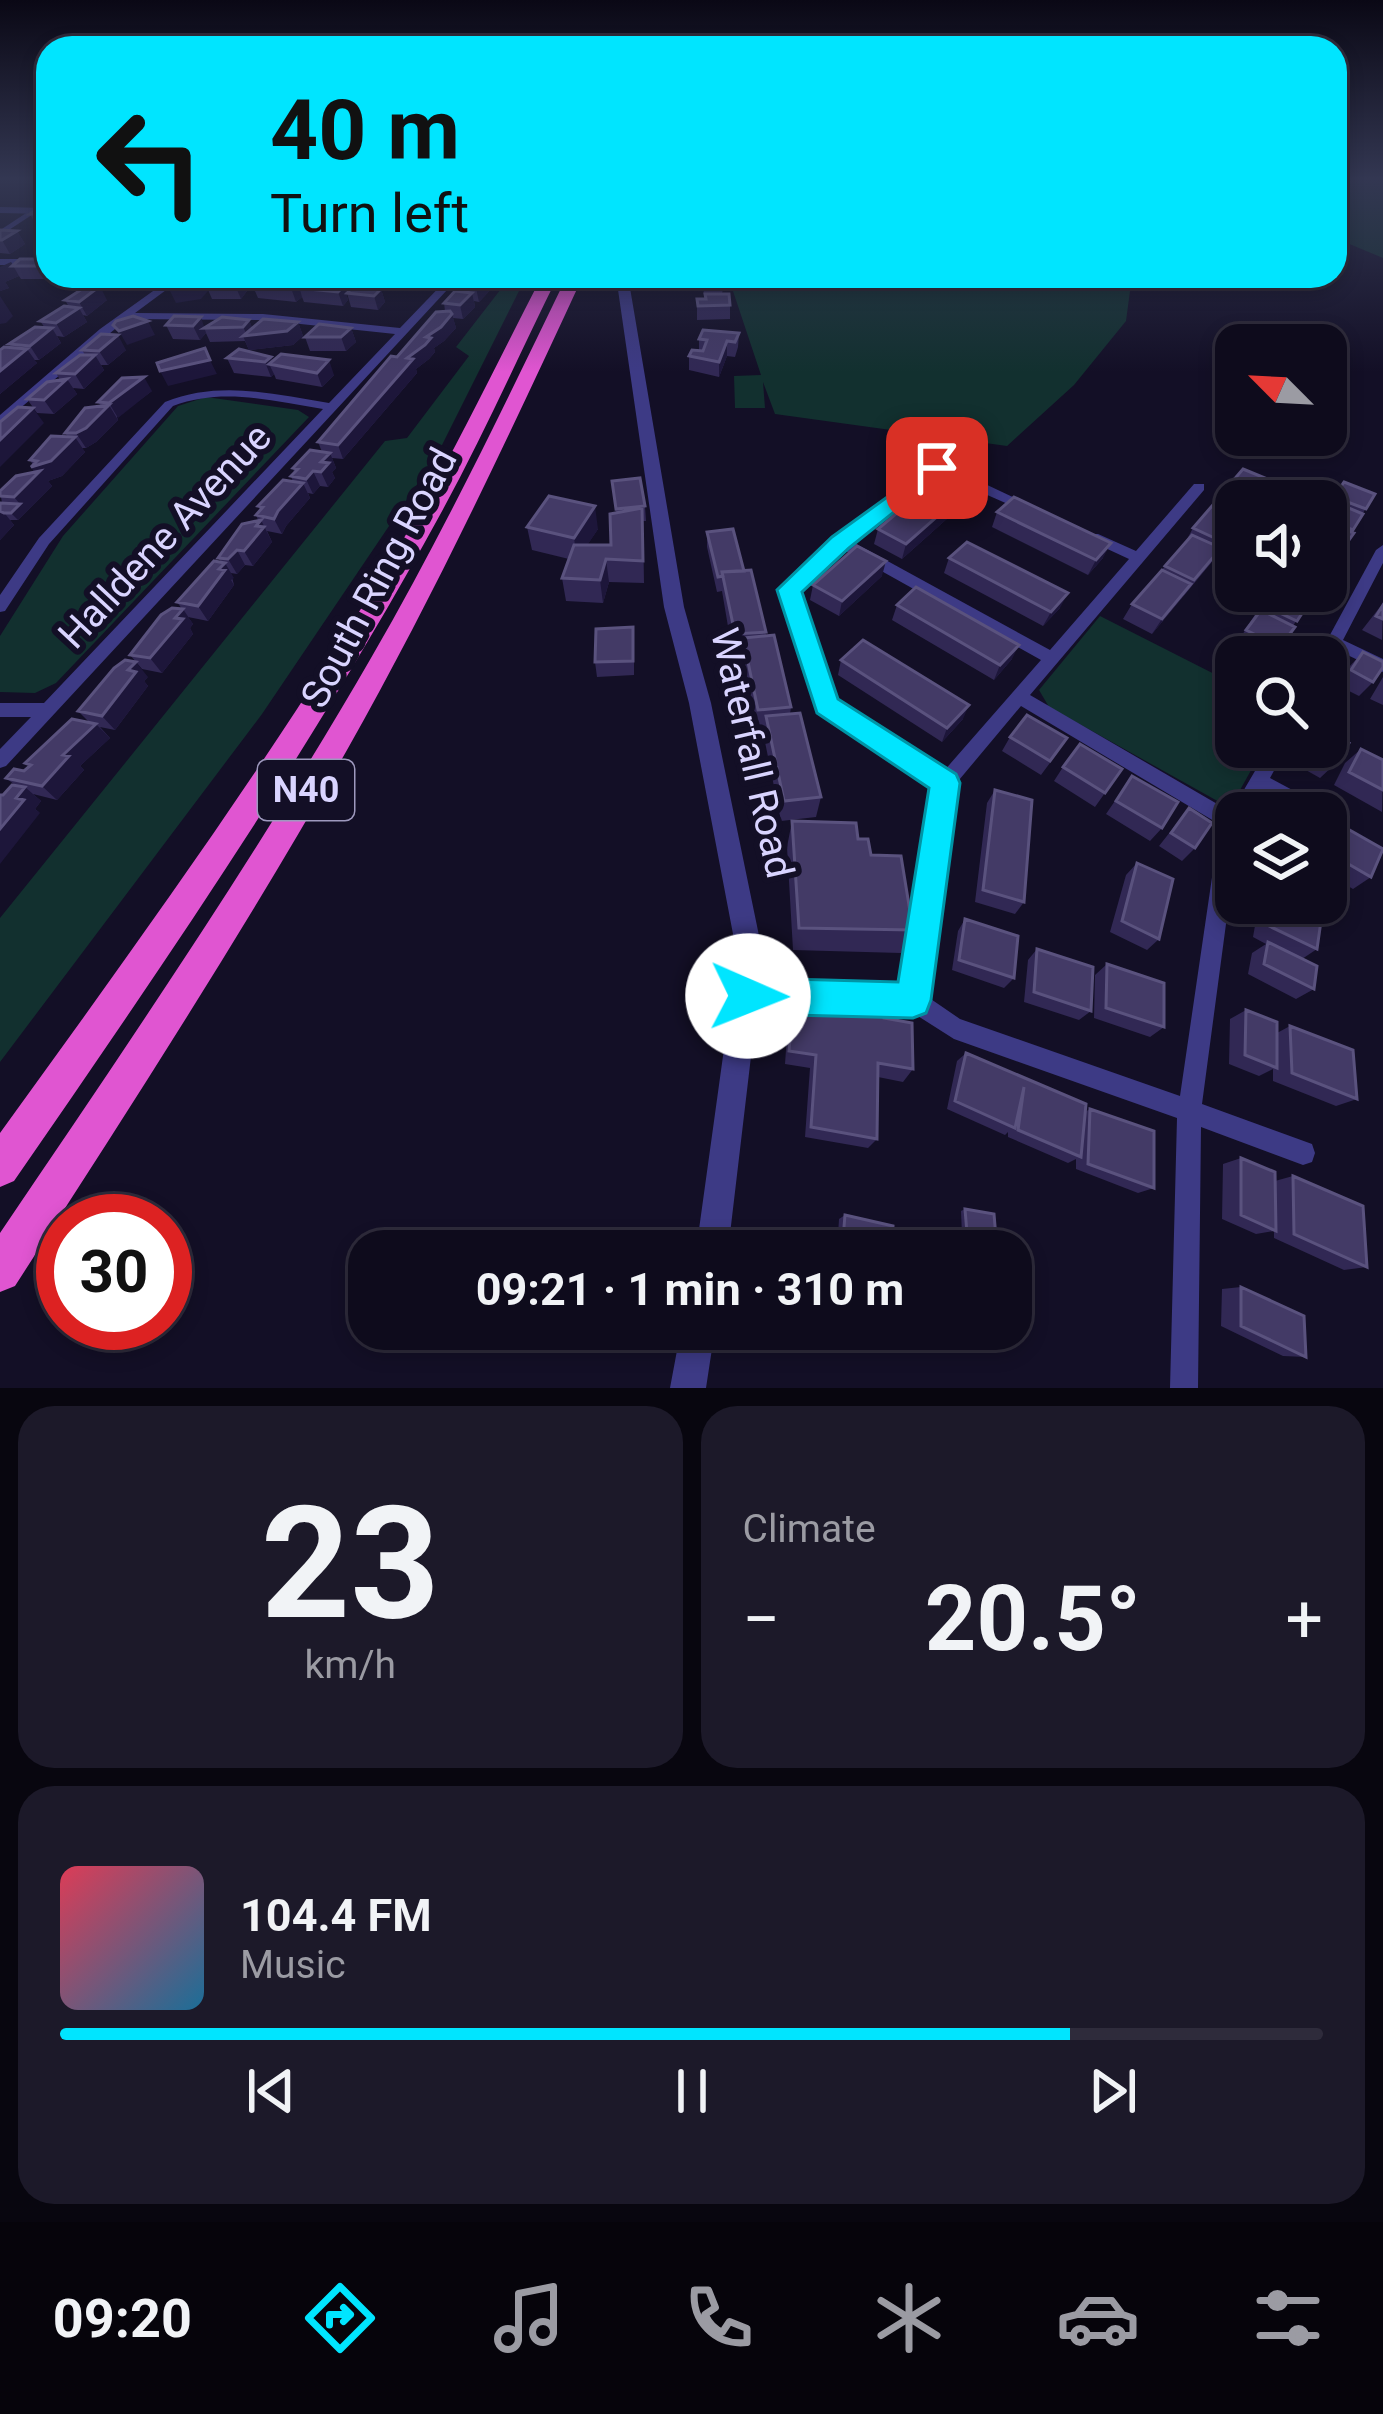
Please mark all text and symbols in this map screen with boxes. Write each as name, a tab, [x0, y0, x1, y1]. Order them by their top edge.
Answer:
text: 40 m	[270, 81, 460, 180]
icon: left	[72, 84, 228, 240]
text: Turn left	[270, 182, 469, 245]
north arrow	[1215, 324, 1347, 456]
map controls	[1215, 324, 1347, 924]
street label: Halldene Avenue	[49, 414, 281, 658]
pin	[886, 417, 988, 519]
icon: arrive	[904, 435, 970, 501]
street label: South Ring Road	[291, 441, 467, 715]
button: sound	[1215, 480, 1347, 612]
street label: Waterfall Road	[701, 624, 803, 882]
button: search	[1215, 636, 1347, 768]
road number: N40	[258, 760, 354, 820]
button: layers	[1215, 792, 1347, 924]
position arrow	[685, 933, 811, 1059]
speed limit sign: 30	[36, 1194, 192, 1350]
text: 09:21 · 1 min · 310 m	[476, 1263, 904, 1316]
text: 23	[261, 1472, 440, 1655]
text: Climate	[743, 1506, 876, 1552]
text: 20.5°	[925, 1567, 1141, 1672]
text: −	[743, 1581, 780, 1658]
text: +	[1286, 1581, 1323, 1658]
text: km/h	[304, 1642, 396, 1688]
text: 104.4 FM	[240, 1889, 432, 1942]
text: Music	[240, 1942, 346, 1988]
icon: previous	[238, 2058, 304, 2124]
icon: pause	[659, 2058, 725, 2124]
icon: next	[1080, 2058, 1146, 2124]
icon: directions	[298, 2276, 382, 2360]
icon: music	[487, 2276, 571, 2360]
icon: phone	[677, 2276, 761, 2360]
icon: climate	[867, 2276, 951, 2360]
icon: car	[1056, 2276, 1140, 2360]
icon: filters	[1246, 2276, 1330, 2360]
text: 09:20	[53, 2287, 192, 2350]

